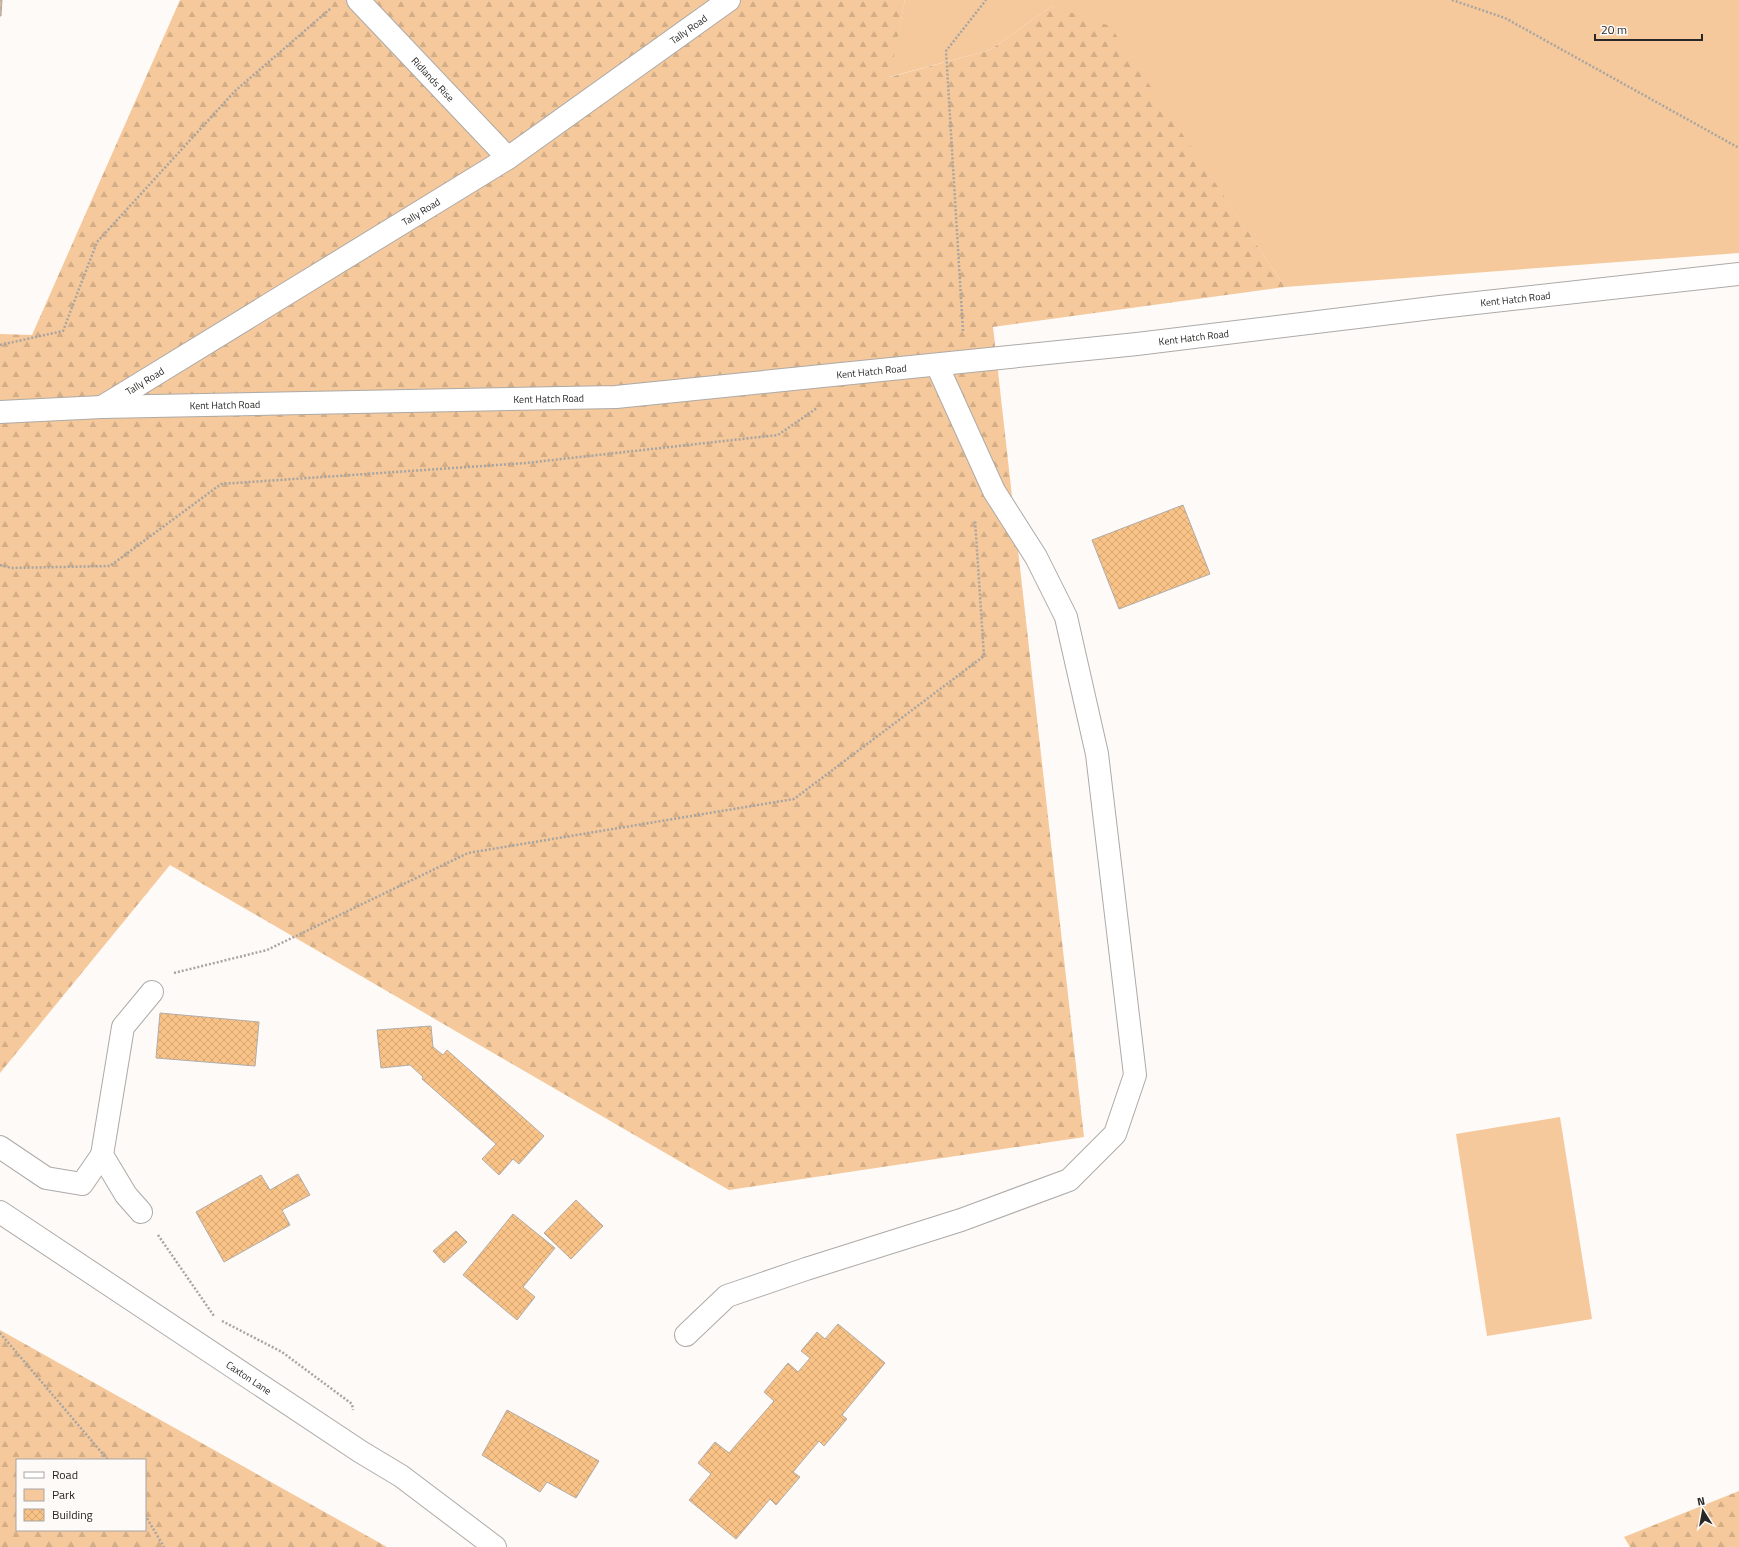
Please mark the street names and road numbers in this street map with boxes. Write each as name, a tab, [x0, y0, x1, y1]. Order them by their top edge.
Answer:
street label: Tally Road	[667, 11, 710, 48]
street label: Ridlands Rise	[408, 54, 458, 105]
street label: Tally Road	[399, 194, 443, 229]
street label: Kent Hatch Road	[1480, 288, 1551, 311]
street label: Kent Hatch Road	[1158, 326, 1230, 349]
street label: Kent Hatch Road	[836, 360, 907, 383]
street label: Tally Road	[123, 364, 167, 399]
street label: Kent Hatch Road	[513, 391, 584, 407]
street label: Kent Hatch Road	[189, 397, 260, 413]
street label: Caxton Lane	[223, 1357, 274, 1398]

